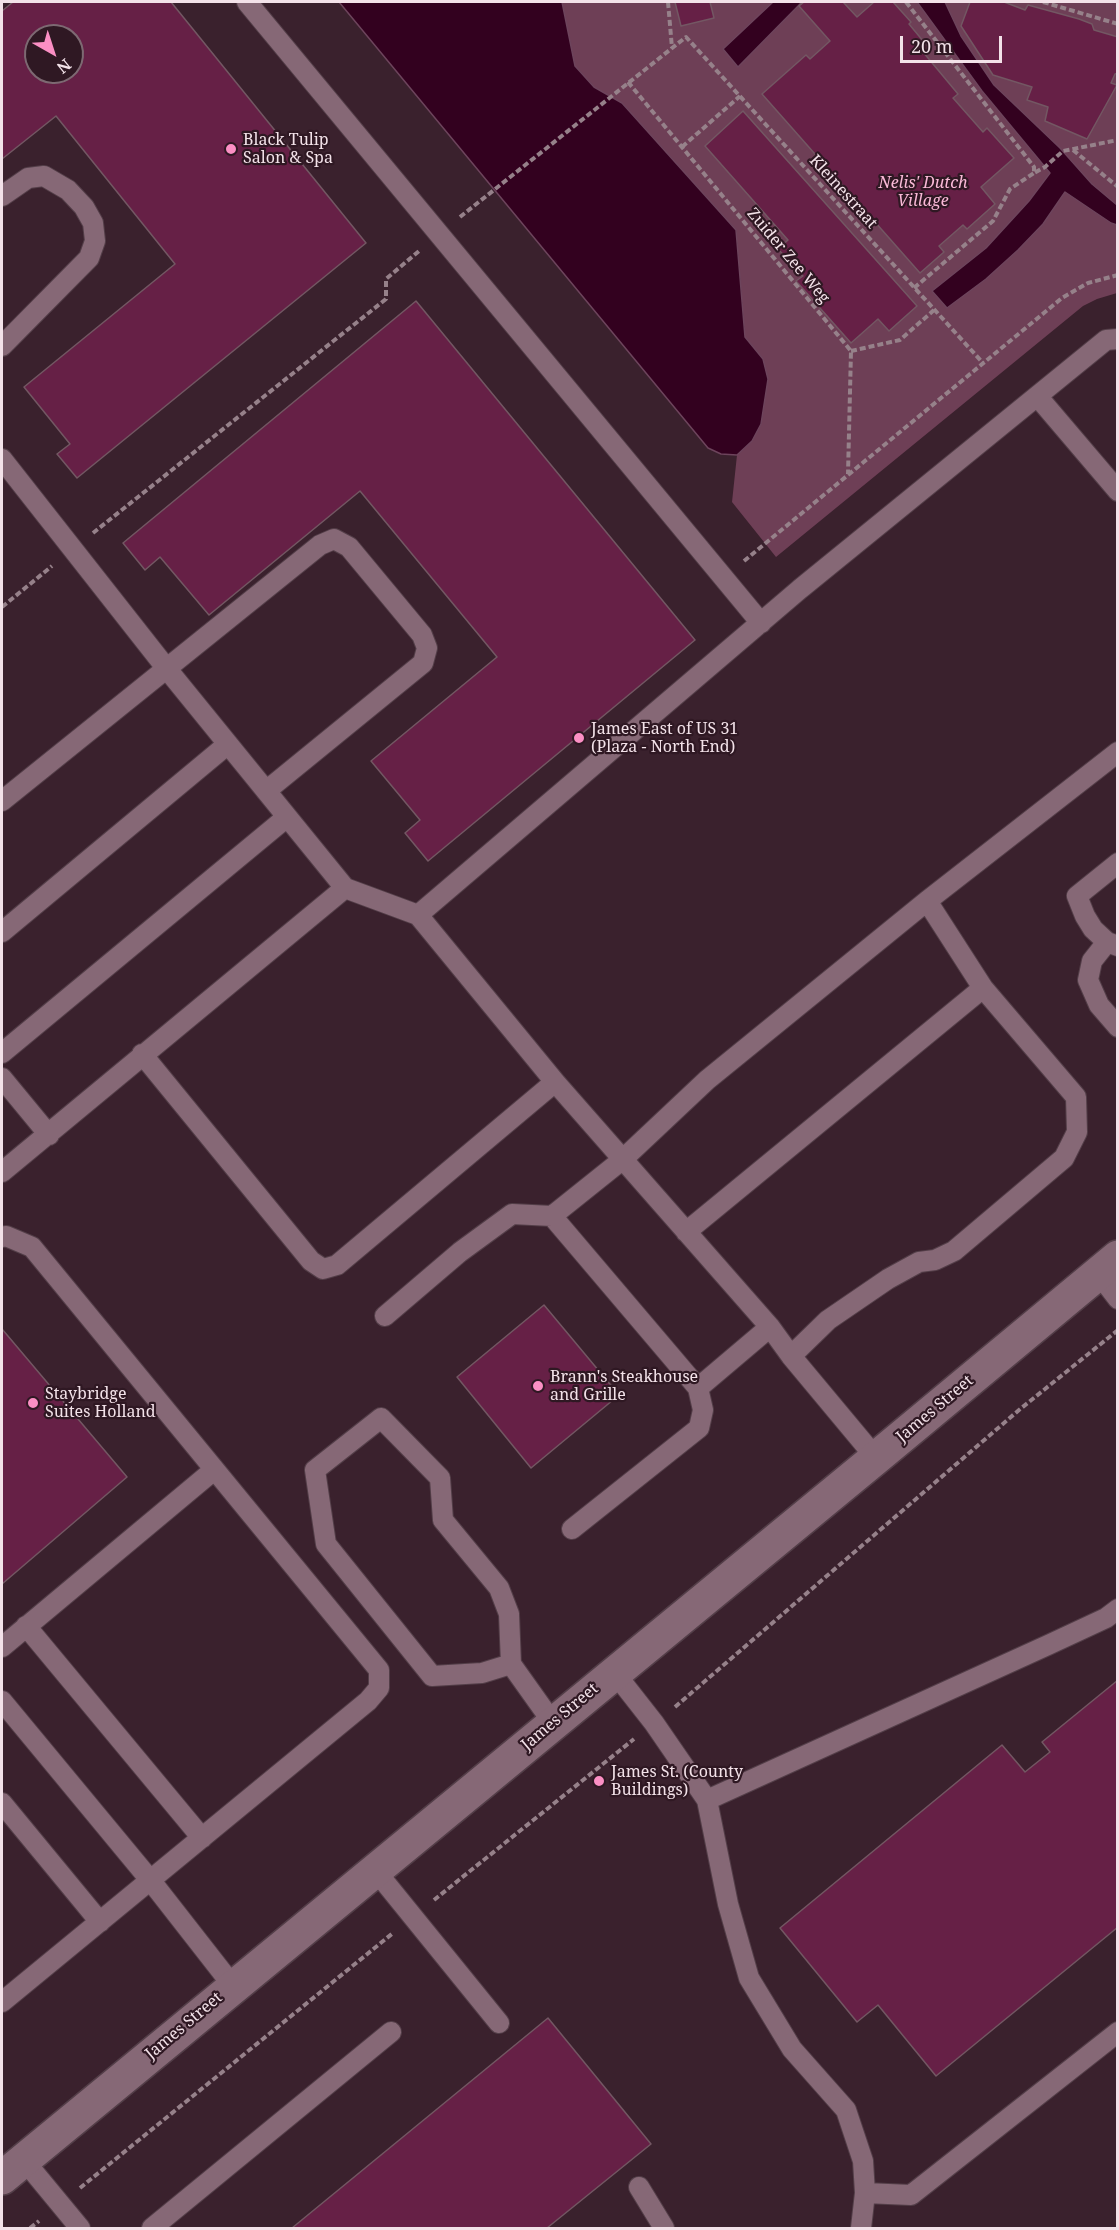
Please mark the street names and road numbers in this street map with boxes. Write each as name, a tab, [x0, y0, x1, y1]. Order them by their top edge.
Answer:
street label: Kleinestraat	[805, 151, 881, 233]
street label: Zuider Zee Weg	[743, 204, 833, 308]
street label: James Street	[893, 1371, 977, 1447]
street label: James Street	[518, 1679, 602, 1755]
street label: James Street	[142, 1988, 226, 2064]

